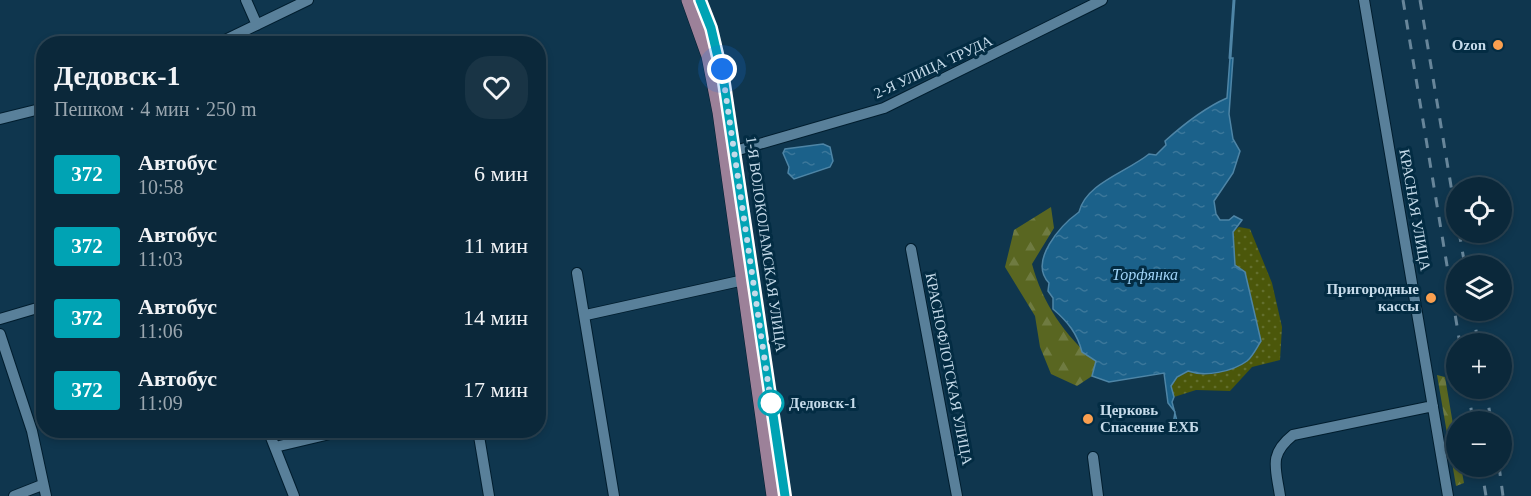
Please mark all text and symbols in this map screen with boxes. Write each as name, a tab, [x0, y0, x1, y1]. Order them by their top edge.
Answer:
street label: 2-Я УЛИЦА ТРУДА	[871, 32, 995, 101]
place label: Ozon	[1452, 37, 1487, 53]
marker: Ozon	[1491, 38, 1505, 52]
your location	[707, 54, 737, 84]
button: heart	[465, 56, 528, 119]
text: Дедовск-1	[54, 60, 180, 91]
text: Пешком · 4 мин · 250 m	[54, 98, 257, 120]
street label: 1-Я ВОЛОКОЛАМСКАЯ УЛИЦА	[743, 135, 789, 353]
street label: КРАСНАЯ УЛИЦА	[1396, 148, 1434, 272]
text: Автобус	[138, 150, 217, 175]
text: 6 мин	[474, 161, 528, 186]
text: 372	[71, 162, 103, 186]
text: 10:58	[138, 176, 184, 198]
map controls	[1446, 177, 1512, 477]
button: locate	[1446, 177, 1512, 243]
text: Автобус	[138, 222, 217, 247]
text: 11 мин	[464, 233, 528, 258]
text: 372	[71, 234, 103, 258]
text: 11:03	[138, 248, 183, 270]
button: layers	[1446, 255, 1512, 321]
water label: Торфянка	[1112, 266, 1178, 284]
street label: КРАСНОФЛОТСКАЯ УЛИЦА	[922, 272, 976, 467]
place label: Пригородные кассы	[1326, 281, 1419, 314]
marker: Пригородные кассы	[1424, 291, 1438, 305]
text: Автобус	[138, 294, 217, 319]
text: 14 мин	[463, 305, 528, 330]
text: 372	[71, 306, 103, 330]
text: 11:06	[138, 320, 183, 342]
button: +	[1446, 333, 1512, 399]
text: Автобус	[138, 366, 217, 391]
text: 17 мин	[463, 377, 528, 402]
text: 372	[71, 378, 103, 402]
marker: Дедовск-1	[758, 390, 784, 416]
text: 11:09	[138, 392, 183, 414]
place label: Дедовск-1	[789, 395, 857, 411]
place label: Церковь Спасение ЕХБ	[1100, 402, 1199, 435]
button: −	[1446, 411, 1512, 477]
marker: Церковь Спасение ЕХБ	[1081, 412, 1095, 426]

